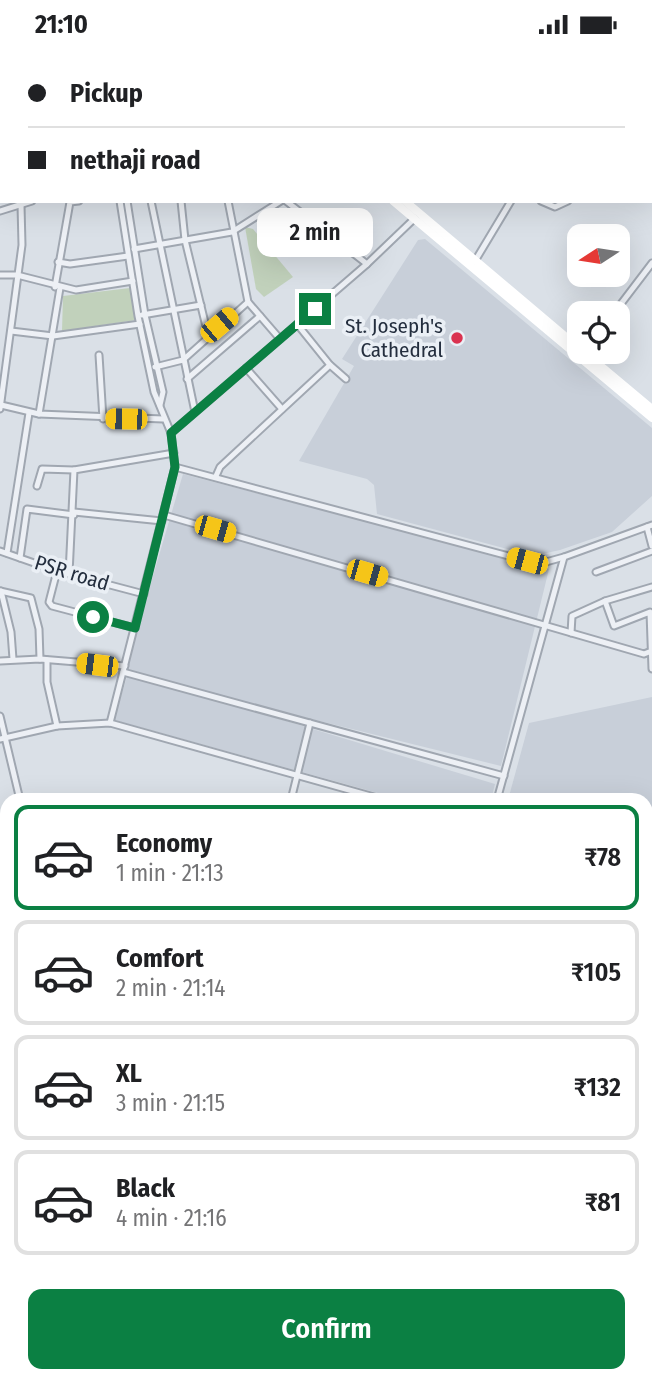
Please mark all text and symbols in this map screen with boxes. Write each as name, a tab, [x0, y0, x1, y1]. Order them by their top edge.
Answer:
text: 21:10	[35, 9, 88, 40]
text: Pickup	[70, 78, 143, 109]
text: nethaji road	[70, 145, 201, 176]
callout: 2 min	[257, 208, 373, 257]
text: 2 min	[289, 218, 341, 246]
north arrow	[567, 224, 630, 287]
map controls	[567, 224, 630, 364]
route end	[299, 293, 331, 325]
button: locate	[567, 301, 630, 364]
car	[197, 303, 242, 347]
place label: St. Joseph's Cathedral	[345, 313, 443, 363]
marker: St. Joseph's Cathedral	[449, 330, 465, 346]
car	[105, 408, 148, 430]
car	[192, 513, 239, 545]
car	[504, 545, 551, 577]
street label: PSR road	[32, 549, 112, 597]
car	[344, 557, 391, 589]
route start	[77, 601, 109, 633]
car	[75, 652, 120, 678]
icon: car	[32, 826, 95, 889]
text: Economy	[116, 828, 212, 859]
text: ₹78	[584, 842, 621, 873]
text: 1 min · 21:13	[116, 859, 224, 887]
icon: car	[32, 941, 95, 1004]
text: Comfort	[116, 943, 204, 974]
text: ₹105	[571, 957, 621, 988]
text: 2 min · 21:14	[116, 974, 225, 1002]
icon: car	[32, 1056, 95, 1119]
text: XL	[116, 1058, 142, 1089]
text: ₹132	[574, 1072, 621, 1103]
text: 3 min · 21:15	[116, 1089, 225, 1117]
icon: car	[32, 1171, 95, 1234]
text: Black	[116, 1173, 175, 1204]
text: ₹81	[585, 1187, 621, 1218]
text: 4 min · 21:16	[116, 1204, 227, 1232]
button: Confirm	[28, 1289, 625, 1369]

